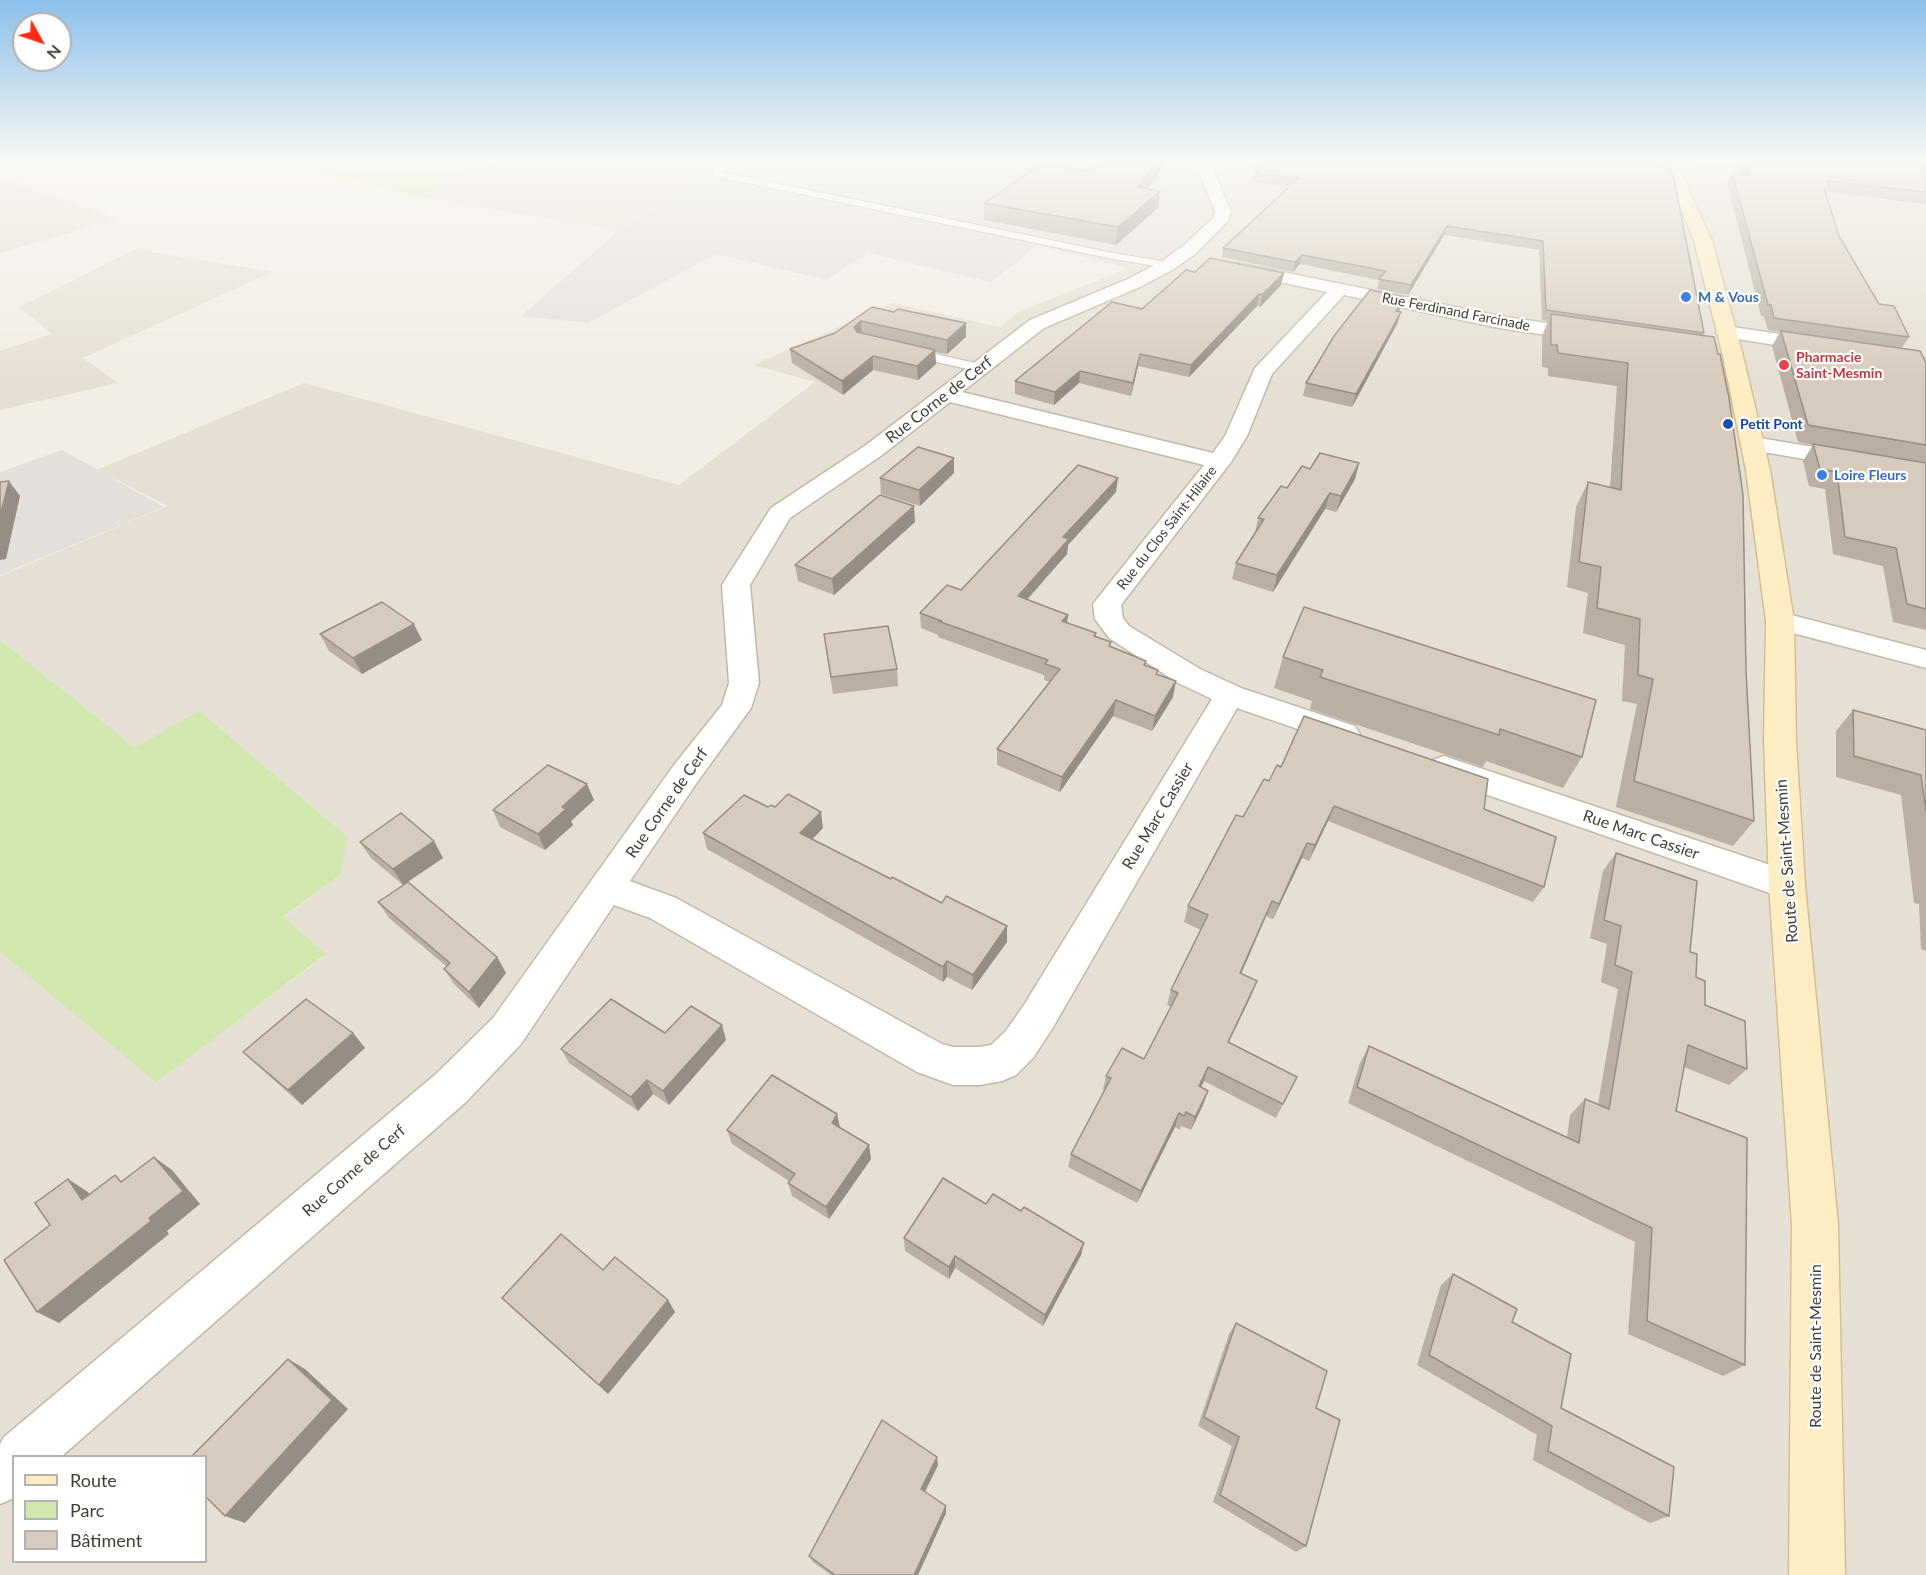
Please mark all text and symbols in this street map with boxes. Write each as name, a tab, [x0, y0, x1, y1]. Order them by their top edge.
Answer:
north arrow	[12, 12, 72, 72]
text: N	[43, 42, 66, 63]
street label: Rue Ferdinand Farcinade	[1380, 289, 1532, 335]
place label: M & Vous	[1698, 289, 1759, 305]
marker: M & Vous	[1679, 290, 1693, 304]
place label: Pharmacie Saint-Mesmin	[1796, 349, 1882, 382]
street label: Rue Corne de Cerf	[882, 352, 996, 448]
marker: Pharmacie Saint-Mesmin	[1777, 358, 1791, 372]
place label: Petit Pont	[1740, 416, 1803, 432]
marker: Petit Pont	[1721, 417, 1735, 431]
street label: Rue du Clos Saint-Hilaire	[1114, 463, 1220, 593]
place label: Loire Fleurs	[1834, 467, 1906, 483]
marker: Loire Fleurs	[1815, 468, 1829, 482]
street label: Rue Corne de Cerf	[622, 744, 712, 862]
street label: Rue Marc Cassier	[1118, 759, 1198, 873]
street label: Route de Saint-Mesmin	[1772, 779, 1802, 943]
street label: Rue Marc Cassier	[1580, 806, 1702, 864]
street label: Rue Corne de Cerf	[299, 1121, 409, 1221]
street label: Route de Saint-Mesmin	[1806, 1264, 1826, 1428]
legend	[12, 1455, 207, 1563]
text: Route	[70, 1469, 117, 1491]
text: Parc	[70, 1499, 104, 1521]
text: Bâtiment	[70, 1529, 142, 1551]

